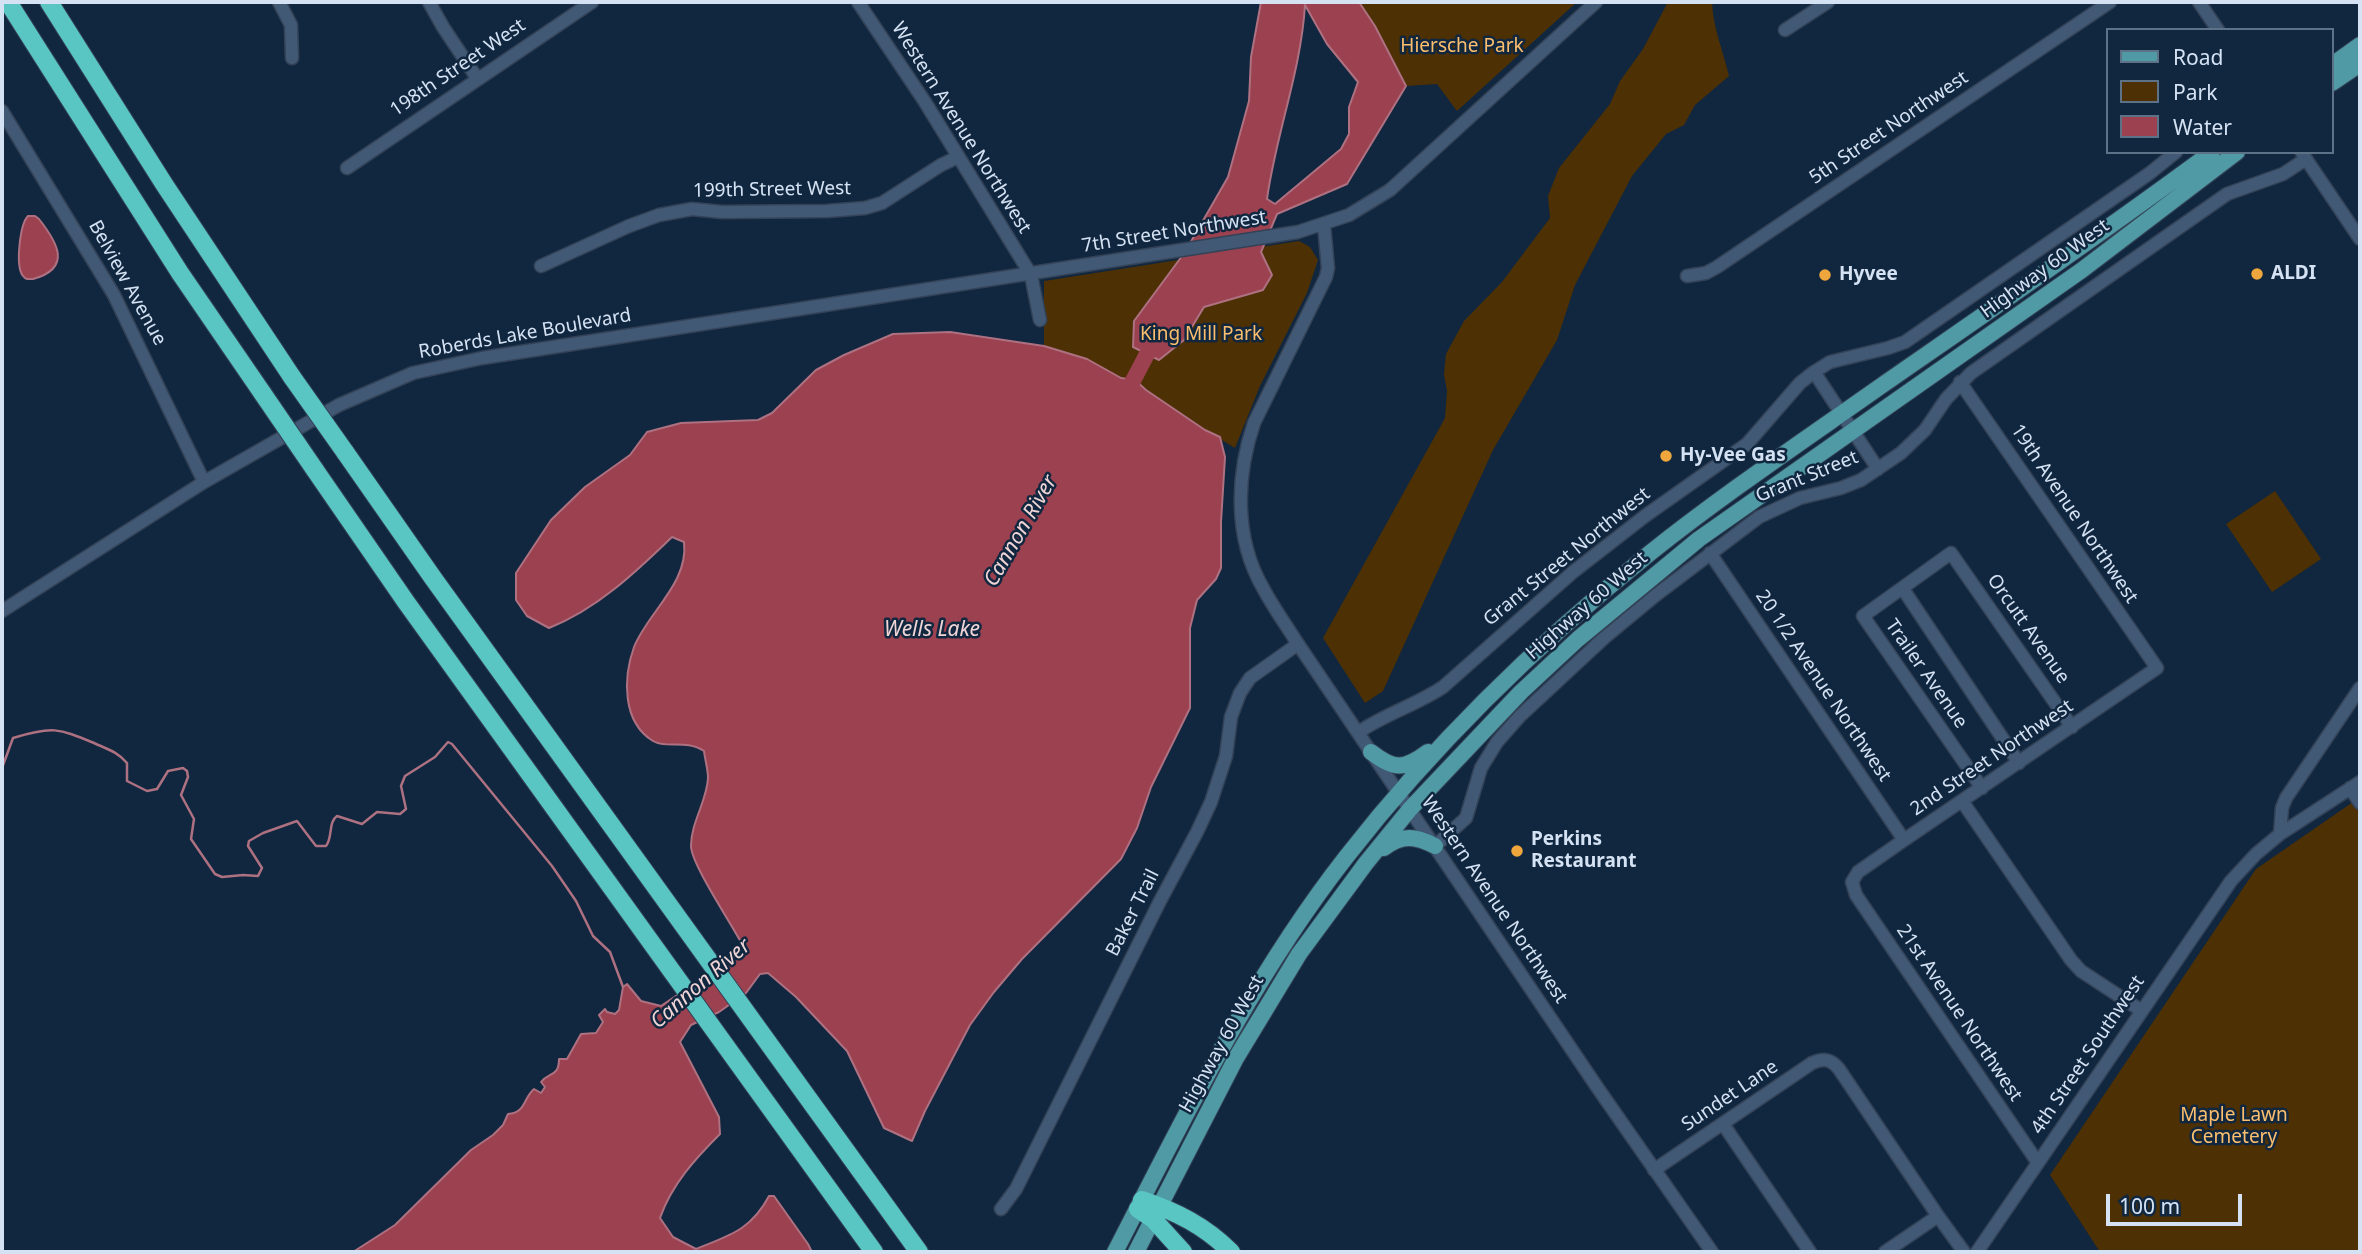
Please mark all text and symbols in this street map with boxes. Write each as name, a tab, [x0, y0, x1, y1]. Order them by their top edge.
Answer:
street label: 198th Street West	[386, 14, 530, 122]
street label: Western Avenue Northwest	[886, 18, 1036, 238]
legend	[2106, 28, 2334, 154]
park label: Hiersche Park	[1400, 36, 1524, 58]
text: Road	[2173, 43, 2223, 71]
street label: 5th Street Northwest	[1805, 66, 1973, 190]
text: Park	[2173, 78, 2217, 106]
text: Water	[2173, 113, 2232, 141]
street label: 199th Street West	[693, 177, 851, 203]
street label: 7th Street Northwest	[1080, 206, 1268, 258]
street label: Highway 60 West	[1976, 215, 2114, 323]
street label: Belview Avenue	[83, 216, 171, 350]
place label: ALDI	[2271, 263, 2316, 285]
place label: Hyvee	[1839, 264, 1898, 286]
marker: ALDI	[2249, 266, 2265, 282]
marker: Hyvee	[1817, 267, 1833, 283]
street label: Roberds Lake Boulevard	[417, 304, 633, 364]
park label: King Mill Park	[1140, 324, 1262, 346]
street label: 19th Avenue Northwest	[2006, 420, 2142, 608]
place label: Hy-Vee Gas	[1680, 445, 1786, 467]
street label: Grant Street	[1752, 446, 1862, 508]
marker: Hy-Vee Gas	[1658, 448, 1674, 464]
water label: Cannon River	[979, 471, 1063, 591]
street label: Grant Street Northwest	[1479, 483, 1655, 631]
street label: Highway 60 West	[1522, 547, 1652, 665]
street label: Orcutt Avenue	[1982, 570, 2074, 688]
street label: 20 1/2 Avenue Northwest	[1750, 586, 1896, 786]
street label: Trailer Avenue	[1880, 615, 1972, 733]
water label: Wells Lake	[884, 617, 980, 643]
street label: 2nd Street Northwest	[1906, 695, 2078, 821]
street label: Western Avenue Northwest	[1416, 792, 1572, 1008]
place label: Perkins Restaurant	[1531, 829, 1636, 873]
marker: Perkins Restaurant	[1509, 843, 1525, 859]
street label: Baker Trail	[1101, 866, 1165, 960]
street label: 21st Avenue Northwest	[1891, 920, 2027, 1106]
water label: Cannon River	[646, 934, 756, 1034]
street label: Highway 60 West	[1175, 971, 1269, 1117]
street label: 4th Street Southwest	[2026, 971, 2150, 1139]
street label: Sundet Lane	[1678, 1055, 1782, 1137]
park label: Maple Lawn Cemetery	[2180, 1105, 2288, 1149]
scale bar	[2110, 1180, 2246, 1224]
text: 100 m	[2119, 1192, 2180, 1220]

